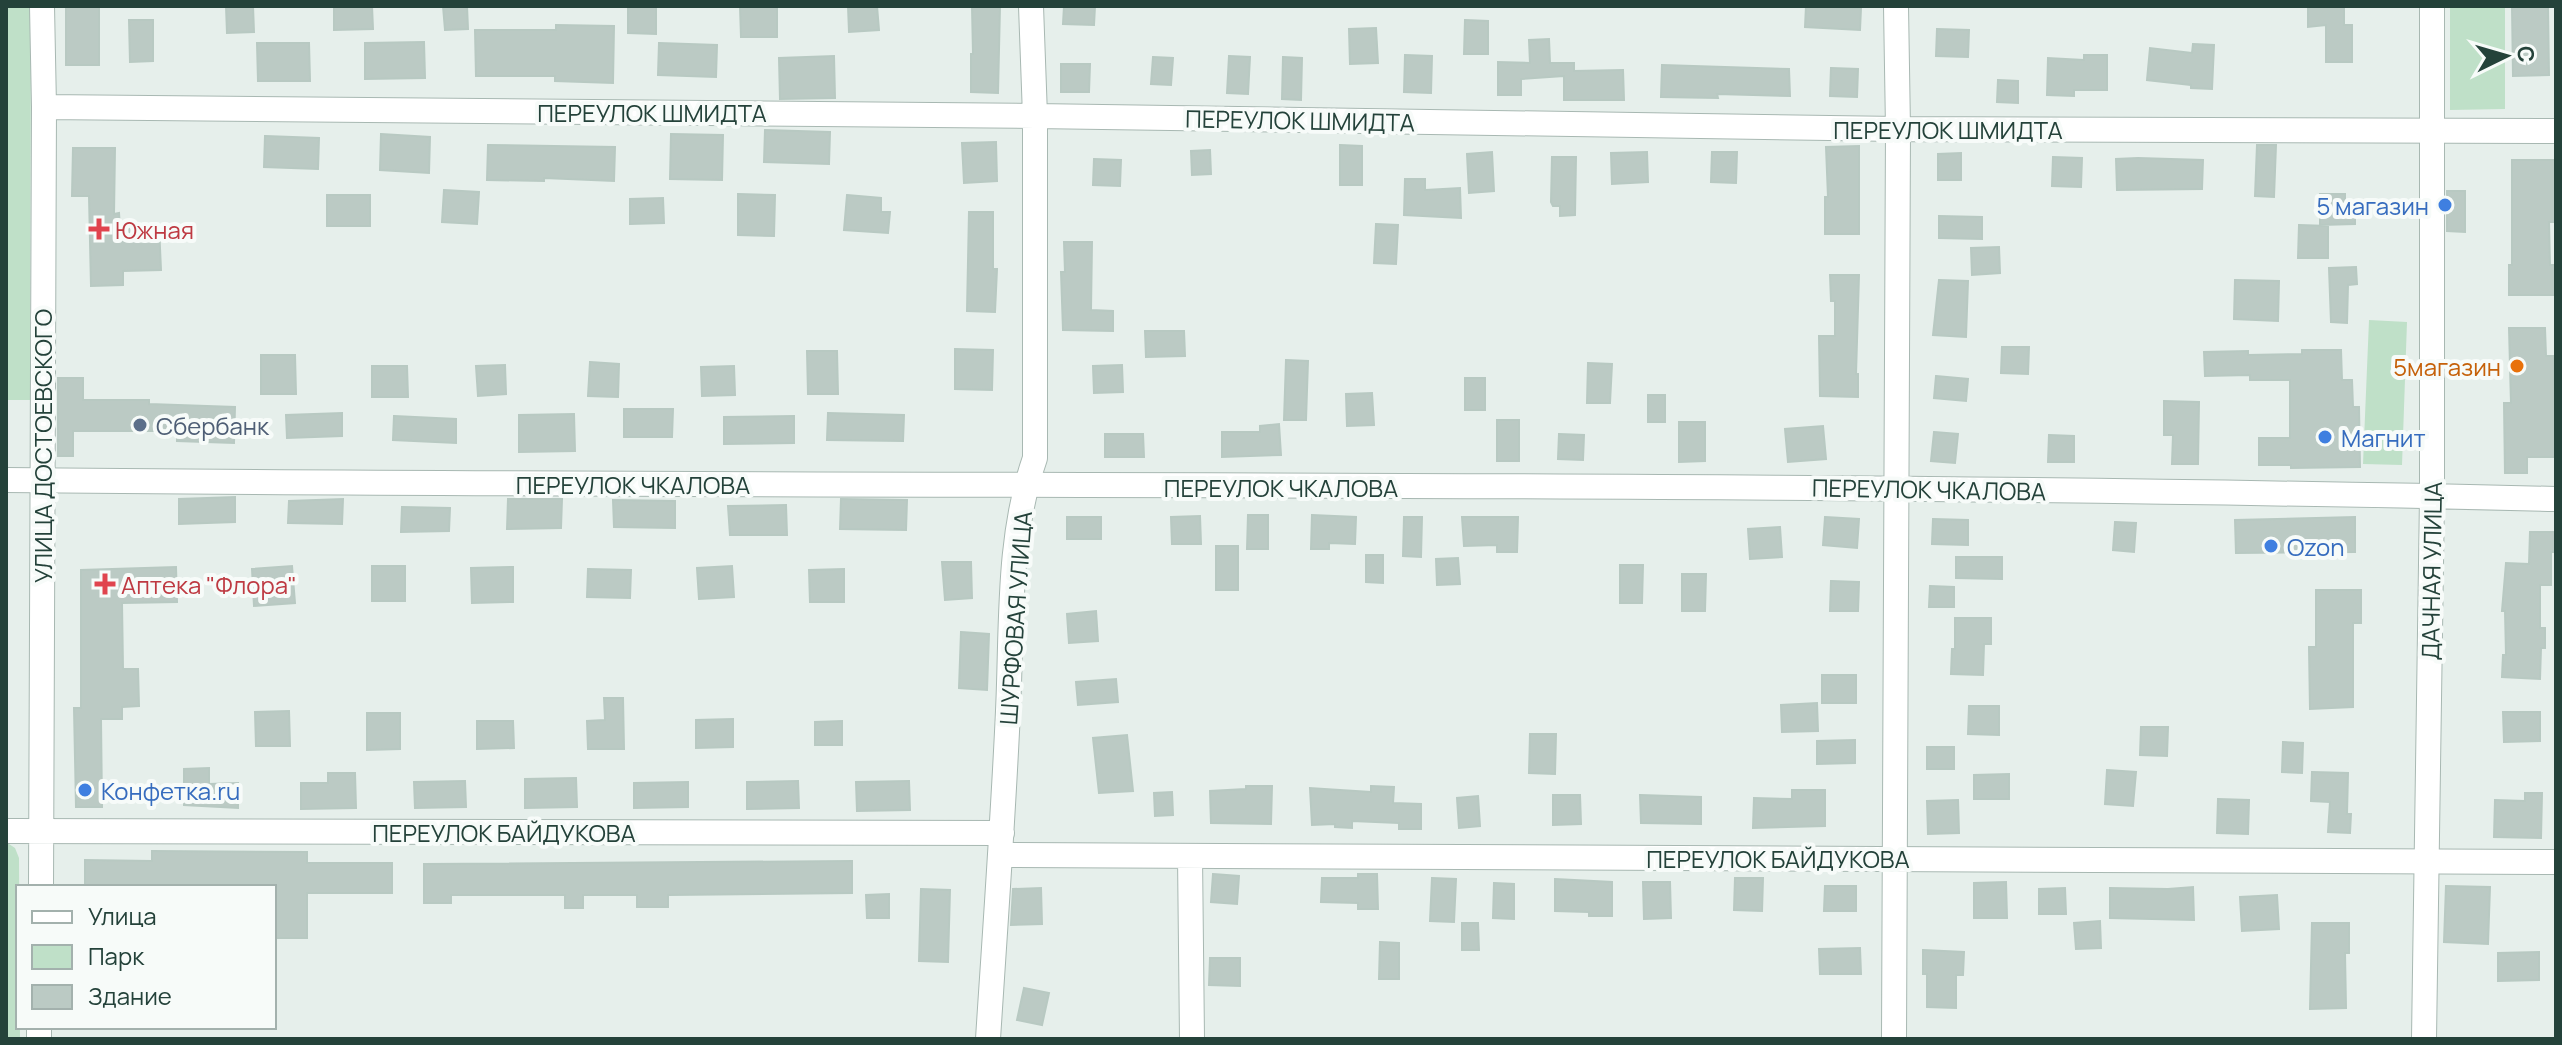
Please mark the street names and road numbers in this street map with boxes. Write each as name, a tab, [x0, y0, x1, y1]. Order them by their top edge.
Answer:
street label: ПЕРЕУЛОК ШМИДТА	[537, 96, 767, 129]
street label: ПЕРЕУЛОК ШМИДТА	[1185, 101, 1415, 139]
street label: ПЕРЕУЛОК ШМИДТА	[1833, 113, 2063, 146]
street label: УЛИЦА ДОСТОЕВСКОГО	[26, 309, 59, 583]
street label: ПЕРЕУЛОК ЧКАЛОВА	[516, 468, 750, 501]
street label: ПЕРЕУЛОК ЧКАЛОВА	[1812, 470, 2046, 508]
street label: ПЕРЕУЛОК ЧКАЛОВА	[1164, 471, 1398, 504]
street label: ДАЧНАЯ УЛИЦА	[2413, 481, 2449, 661]
street label: ШУРФОВАЯ УЛИЦА	[991, 510, 1039, 726]
street label: ПЕРЕУЛОК БАЙДУКОВА	[372, 816, 636, 849]
street label: ПЕРЕУЛОК БАЙДУКОВА	[1646, 842, 1910, 875]

